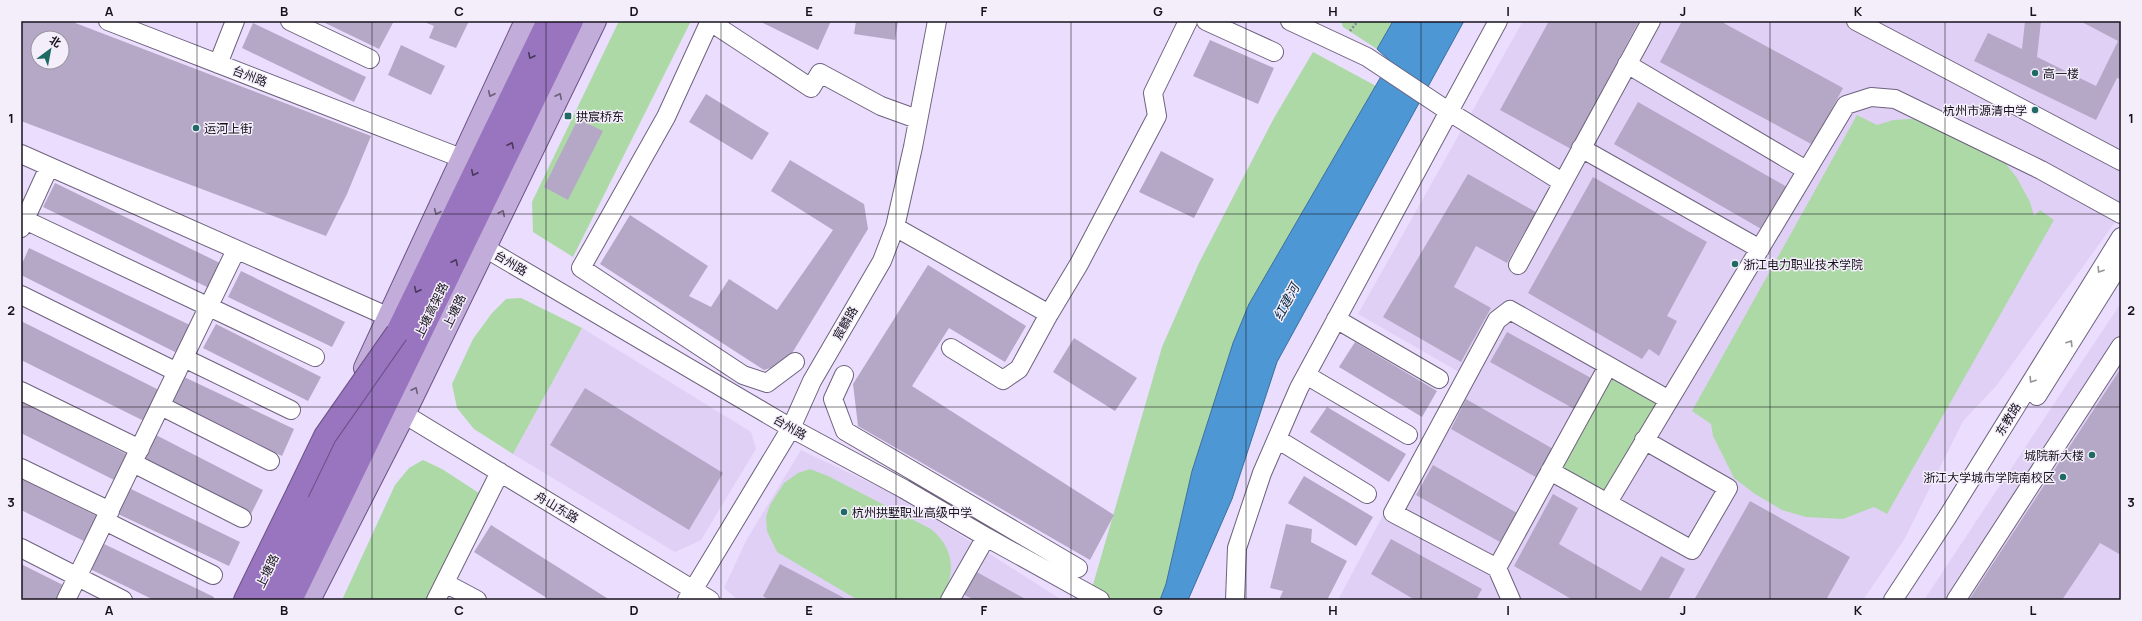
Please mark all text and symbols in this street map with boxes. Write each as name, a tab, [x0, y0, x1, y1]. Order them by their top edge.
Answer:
text: A	[105, 2, 114, 20]
text: B	[280, 2, 288, 20]
text: C	[454, 2, 464, 20]
text: D	[629, 2, 639, 20]
text: E	[805, 2, 813, 20]
text: F	[981, 2, 988, 20]
text: G	[1153, 2, 1163, 20]
text: H	[1328, 2, 1338, 20]
text: I	[1506, 2, 1510, 20]
text: J	[1680, 2, 1686, 20]
text: K	[1854, 2, 1863, 20]
text: L	[2030, 2, 2037, 20]
north arrow	[30, 30, 70, 70]
text: 北	[47, 32, 64, 50]
one-way arrow	[528, 52, 536, 59]
street label: 台州路	[230, 62, 270, 90]
place label: 高一楼	[2043, 65, 2079, 82]
marker: 高一楼	[2030, 68, 2040, 78]
one-way arrow	[488, 90, 496, 98]
one-way arrow	[554, 92, 562, 100]
place label: 杭州市源清中学	[1943, 102, 2027, 119]
marker: 杭州市源清中学	[2030, 105, 2040, 115]
place label: 拱宸桥东	[576, 108, 624, 125]
text: 1	[8, 109, 14, 127]
text: 1	[2128, 109, 2134, 127]
marker: 拱宸桥东	[563, 111, 573, 121]
place label: 运河上街	[204, 120, 252, 137]
marker: 运河上街	[191, 123, 201, 133]
one-way arrow	[506, 142, 514, 150]
one-way arrow	[471, 169, 479, 176]
one-way arrow	[433, 209, 441, 216]
one-way arrow	[497, 209, 505, 217]
street label: 台州路	[491, 246, 531, 280]
place label: 浙江电力职业技术学院	[1743, 256, 1863, 273]
one-way arrow	[450, 259, 458, 267]
marker: 浙江电力职业技术学院	[1730, 259, 1740, 269]
one-way arrow	[2097, 266, 2105, 273]
water label: 红建河	[1269, 278, 1305, 323]
street label: 上塘高架路	[410, 279, 452, 341]
one-way arrow	[415, 286, 422, 293]
street label: 上塘路	[438, 291, 470, 331]
text: 2	[7, 301, 15, 319]
text: 2	[2127, 301, 2135, 319]
street label: 宸麟路	[829, 303, 861, 343]
one-way arrow	[2065, 340, 2072, 347]
one-way arrow	[2029, 376, 2036, 383]
one-way arrow	[410, 387, 418, 395]
street label: 东教路	[1991, 399, 2025, 439]
street label: 台州路	[770, 411, 810, 443]
place label: 城院新大楼	[2024, 447, 2084, 464]
marker: 城院新大楼	[2087, 450, 2097, 460]
place label: 浙江大学城市学院南校区	[1923, 469, 2055, 486]
marker: 浙江大学城市学院南校区	[2058, 472, 2068, 482]
street label: 舟山东路	[532, 487, 582, 527]
text: 3	[7, 493, 15, 511]
text: 3	[2127, 493, 2135, 511]
place label: 杭州拱墅职业高级中学	[852, 504, 972, 521]
marker: 杭州拱墅职业高级中学	[839, 507, 849, 517]
street label: 上塘路	[251, 551, 283, 591]
text: A	[105, 601, 114, 619]
text: B	[280, 601, 288, 619]
text: C	[454, 601, 464, 619]
text: D	[629, 601, 639, 619]
text: E	[805, 601, 813, 619]
text: F	[981, 601, 988, 619]
text: G	[1153, 601, 1163, 619]
text: H	[1328, 601, 1338, 619]
text: I	[1506, 601, 1510, 619]
text: J	[1680, 601, 1686, 619]
text: K	[1854, 601, 1863, 619]
text: L	[2030, 601, 2037, 619]

